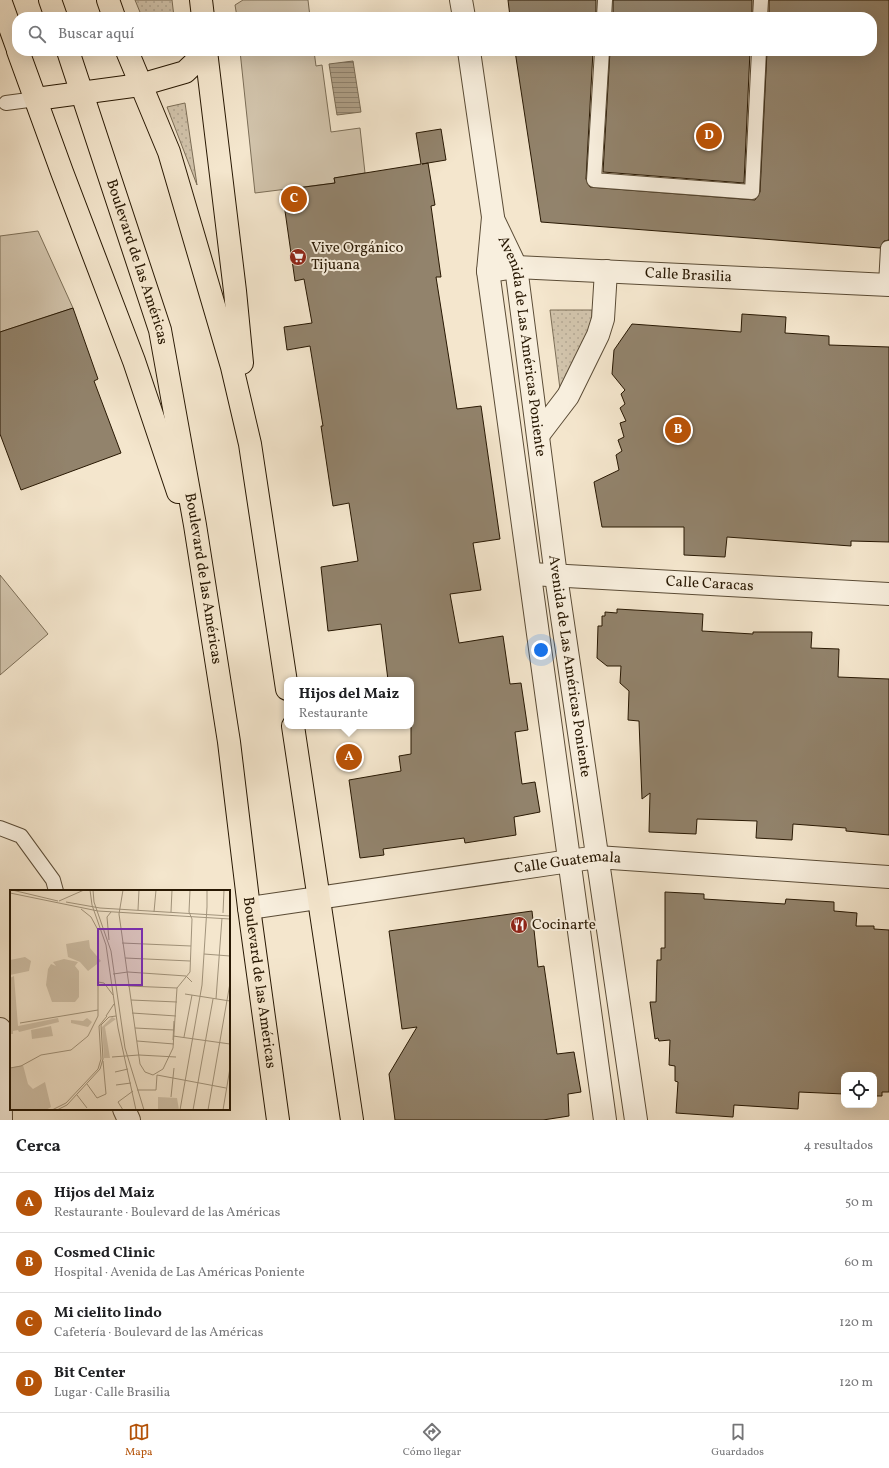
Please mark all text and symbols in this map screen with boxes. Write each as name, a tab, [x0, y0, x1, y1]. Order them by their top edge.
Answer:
search box	[12, 12, 877, 56]
icon: search	[26, 23, 48, 45]
text: Buscar aquí	[58, 24, 134, 45]
pin: D	[696, 121, 722, 151]
street label: Boulevard de las Américas	[100, 176, 173, 346]
pin: C	[281, 184, 307, 214]
street label: Avenida de Las Américas Poniente	[492, 232, 551, 458]
place label: Vive Orgánico Tijuana	[311, 238, 403, 276]
supermarket icon: Vive Orgánico Tijuana	[288, 247, 308, 267]
street label: Calle Brasilia	[645, 263, 732, 288]
pin: B	[665, 415, 691, 445]
street label: Boulevard de las Américas	[179, 491, 227, 665]
street label: Avenida de Las Américas Poniente	[543, 554, 596, 779]
street label: Calle Caracas	[665, 571, 754, 597]
your location	[531, 640, 551, 660]
popup	[284, 677, 414, 729]
text: Hijos del Maiz	[299, 684, 399, 705]
text: Restaurante	[299, 705, 368, 723]
pin: A	[336, 742, 362, 772]
street label: Calle Guatemala	[513, 846, 622, 880]
inset map	[10, 890, 230, 1110]
street label: Boulevard de las Américas	[237, 896, 281, 1070]
restaurant icon: Cocinarte	[509, 915, 529, 935]
place label: Cocinarte	[532, 915, 596, 936]
map controls	[841, 1072, 877, 1108]
button: locate	[841, 1072, 877, 1108]
text: Cerca	[16, 1135, 61, 1158]
text: 4 resultados	[803, 1137, 873, 1155]
text: Hijos del Maiz	[54, 1183, 154, 1204]
text: A	[24, 1194, 34, 1212]
text: 50 m	[845, 1194, 873, 1212]
text: Restaurante · Boulevard de las Américas	[54, 1204, 280, 1222]
text: Cosmed Clinic	[54, 1243, 155, 1264]
text: B	[25, 1254, 33, 1272]
text: 60 m	[845, 1254, 873, 1272]
text: Hospital · Avenida de Las Américas Poniente	[54, 1264, 305, 1282]
text: Mi cielito lindo	[54, 1303, 162, 1324]
text: C	[25, 1314, 33, 1332]
text: 120 m	[839, 1314, 873, 1332]
text: Cafetería · Boulevard de las Américas	[54, 1324, 263, 1342]
text: Bit Center	[54, 1363, 125, 1384]
text: D	[24, 1374, 34, 1392]
text: 120 m	[839, 1374, 873, 1392]
text: Lugar · Calle Brasilia	[54, 1384, 170, 1402]
tab: Mapa	[125, 1421, 153, 1460]
tab: Cómo llegar	[403, 1421, 461, 1460]
tab: Guardados	[711, 1421, 764, 1460]

